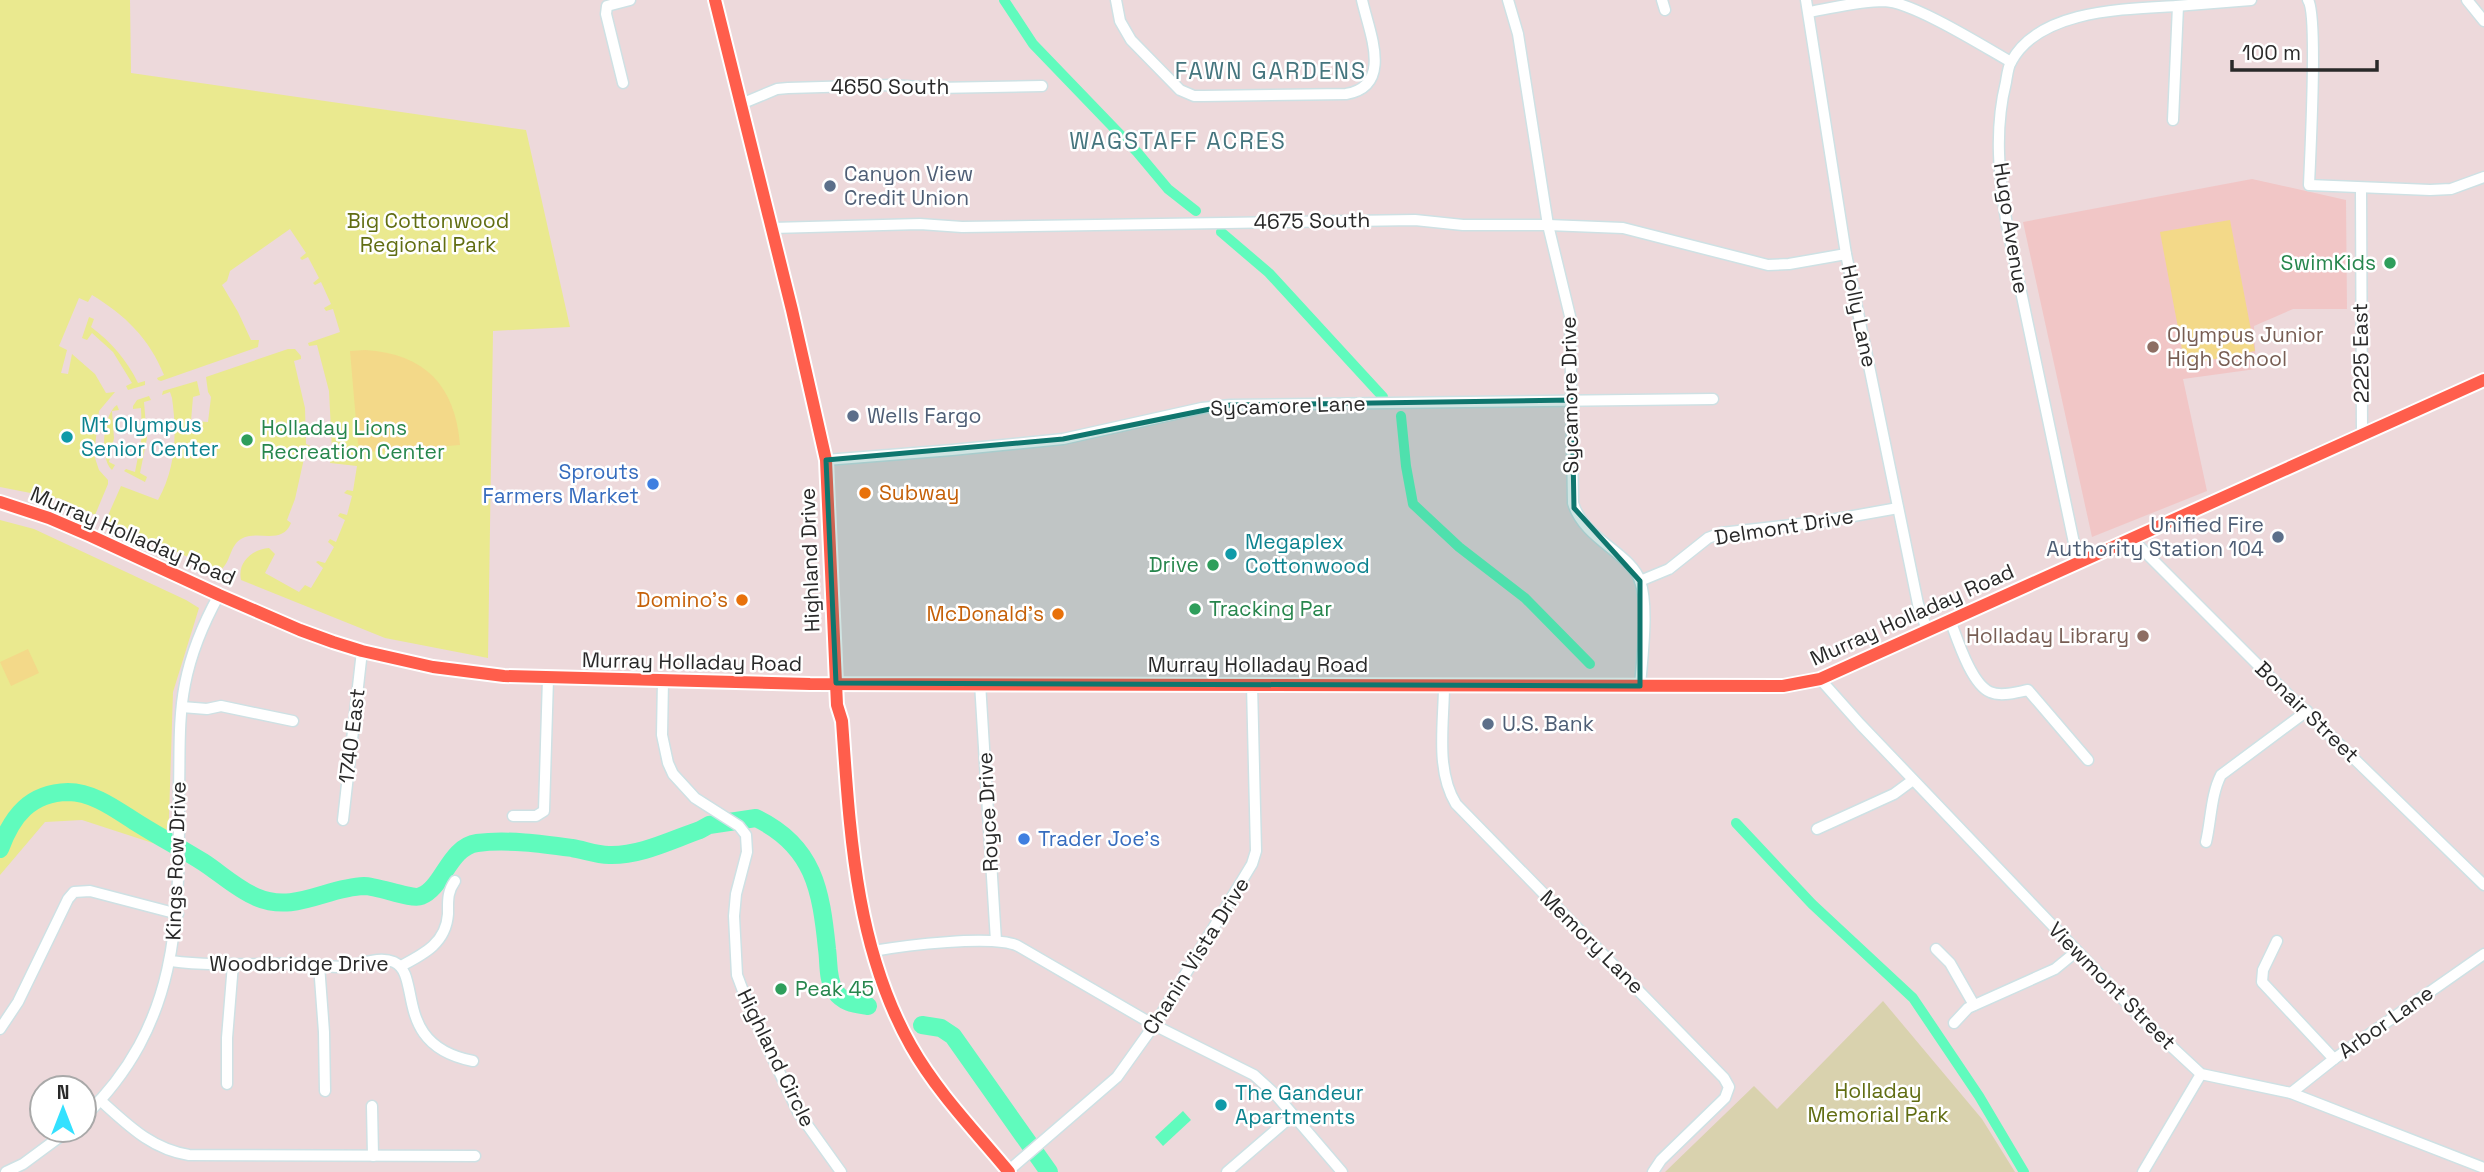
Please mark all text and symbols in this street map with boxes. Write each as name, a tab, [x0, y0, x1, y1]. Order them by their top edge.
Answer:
scale bar	[2232, 28, 2377, 72]
text: 100 m	[2242, 39, 2301, 66]
district label: FAWN GARDENS	[1175, 56, 1367, 86]
street label: 4650 South	[831, 73, 949, 100]
district label: WAGSTAFF ACRES	[1069, 126, 1287, 156]
place label: Canyon View Credit Union	[844, 160, 973, 211]
street label: Hugo Avenue	[1988, 160, 2035, 295]
marker: Canyon View Credit Union	[822, 178, 838, 194]
street label: 4675 South	[1253, 206, 1371, 235]
park label: Big Cottonwood Regional Park	[347, 207, 509, 258]
place label: SwimKids	[2281, 249, 2376, 276]
marker: SwimKids	[2382, 255, 2398, 271]
street label: Holly Lane	[1835, 262, 1884, 370]
street label: 2225 East	[2346, 303, 2375, 403]
street label: Sycamore Drive	[1555, 316, 1584, 474]
place label: Olympus Junior High School	[2167, 321, 2324, 372]
marker: Olympus Junior High School	[2145, 339, 2161, 355]
street label: Sycamore Lane	[1210, 389, 1366, 422]
place label: Wells Fargo	[867, 402, 982, 429]
marker: Wells Fargo	[845, 408, 861, 424]
place label: Mt Olympus Senior Center	[81, 411, 219, 462]
place label: Holladay Lions Recreation Center	[261, 414, 445, 465]
marker: Mt Olympus Senior Center	[59, 429, 75, 445]
marker: Holladay Lions Recreation Center	[239, 432, 255, 448]
place label: Sprouts Farmers Market	[483, 458, 639, 509]
marker: Sprouts Farmers Market	[645, 476, 661, 492]
place label: Subway	[879, 479, 959, 506]
street label: Murray Holladay Road	[26, 480, 240, 591]
marker: Subway	[857, 485, 873, 501]
street label: Highland Drive	[793, 487, 826, 633]
street label: Delmont Drive	[1712, 502, 1855, 551]
place label: Unified Fire Authority Station 104	[2046, 511, 2264, 562]
place label: Megaplex Cottonwood	[1245, 528, 1370, 579]
marker: Unified Fire Authority Station 104	[2270, 529, 2286, 545]
marker: Megaplex Cottonwood	[1223, 546, 1239, 562]
place label: Drive	[1149, 551, 1199, 578]
marker: Drive	[1205, 557, 1221, 573]
street label: Murray Holladay Road	[1806, 557, 2018, 672]
place label: Domino's	[636, 586, 728, 613]
marker: Domino's	[734, 592, 750, 608]
place label: Tracking Par	[1209, 595, 1332, 622]
place label: McDonald's	[926, 600, 1044, 627]
marker: Tracking Par	[1187, 601, 1203, 617]
marker: McDonald's	[1050, 606, 1066, 622]
place label: Holladay Library	[1966, 622, 2129, 649]
marker: Holladay Library	[2135, 628, 2151, 644]
street label: Murray Holladay Road	[582, 646, 802, 677]
street label: Murray Holladay Road	[1148, 651, 1368, 678]
street label: Bonair Street	[2250, 655, 2365, 768]
street label: 1740 East	[332, 687, 371, 785]
place label: U.S. Bank	[1502, 710, 1594, 737]
marker: U.S. Bank	[1480, 716, 1496, 732]
street label: Royce Drive	[971, 752, 1004, 873]
street label: Kings Row Drive	[159, 781, 192, 941]
place label: Trader Joe's	[1038, 825, 1160, 852]
marker: Trader Joe's	[1016, 831, 1032, 847]
street label: Chanin Vista Drive	[1136, 872, 1255, 1040]
street label: Memory Lane	[1534, 884, 1650, 1000]
street label: Viewmont Street	[2043, 916, 2182, 1055]
street label: Woodbridge Drive	[209, 950, 389, 977]
place label: Peak 45	[795, 975, 874, 1002]
street label: Arbor Lane	[2333, 979, 2438, 1064]
marker: Peak 45	[773, 981, 789, 997]
street label: Highland Circle	[731, 984, 822, 1131]
north arrow	[28, 1074, 98, 1144]
park label: Holladay Memorial Park	[1808, 1077, 1949, 1128]
place label: The Gandeur Apartments	[1235, 1079, 1364, 1130]
text: N	[57, 1080, 69, 1105]
marker: The Gandeur Apartments	[1213, 1097, 1229, 1113]

